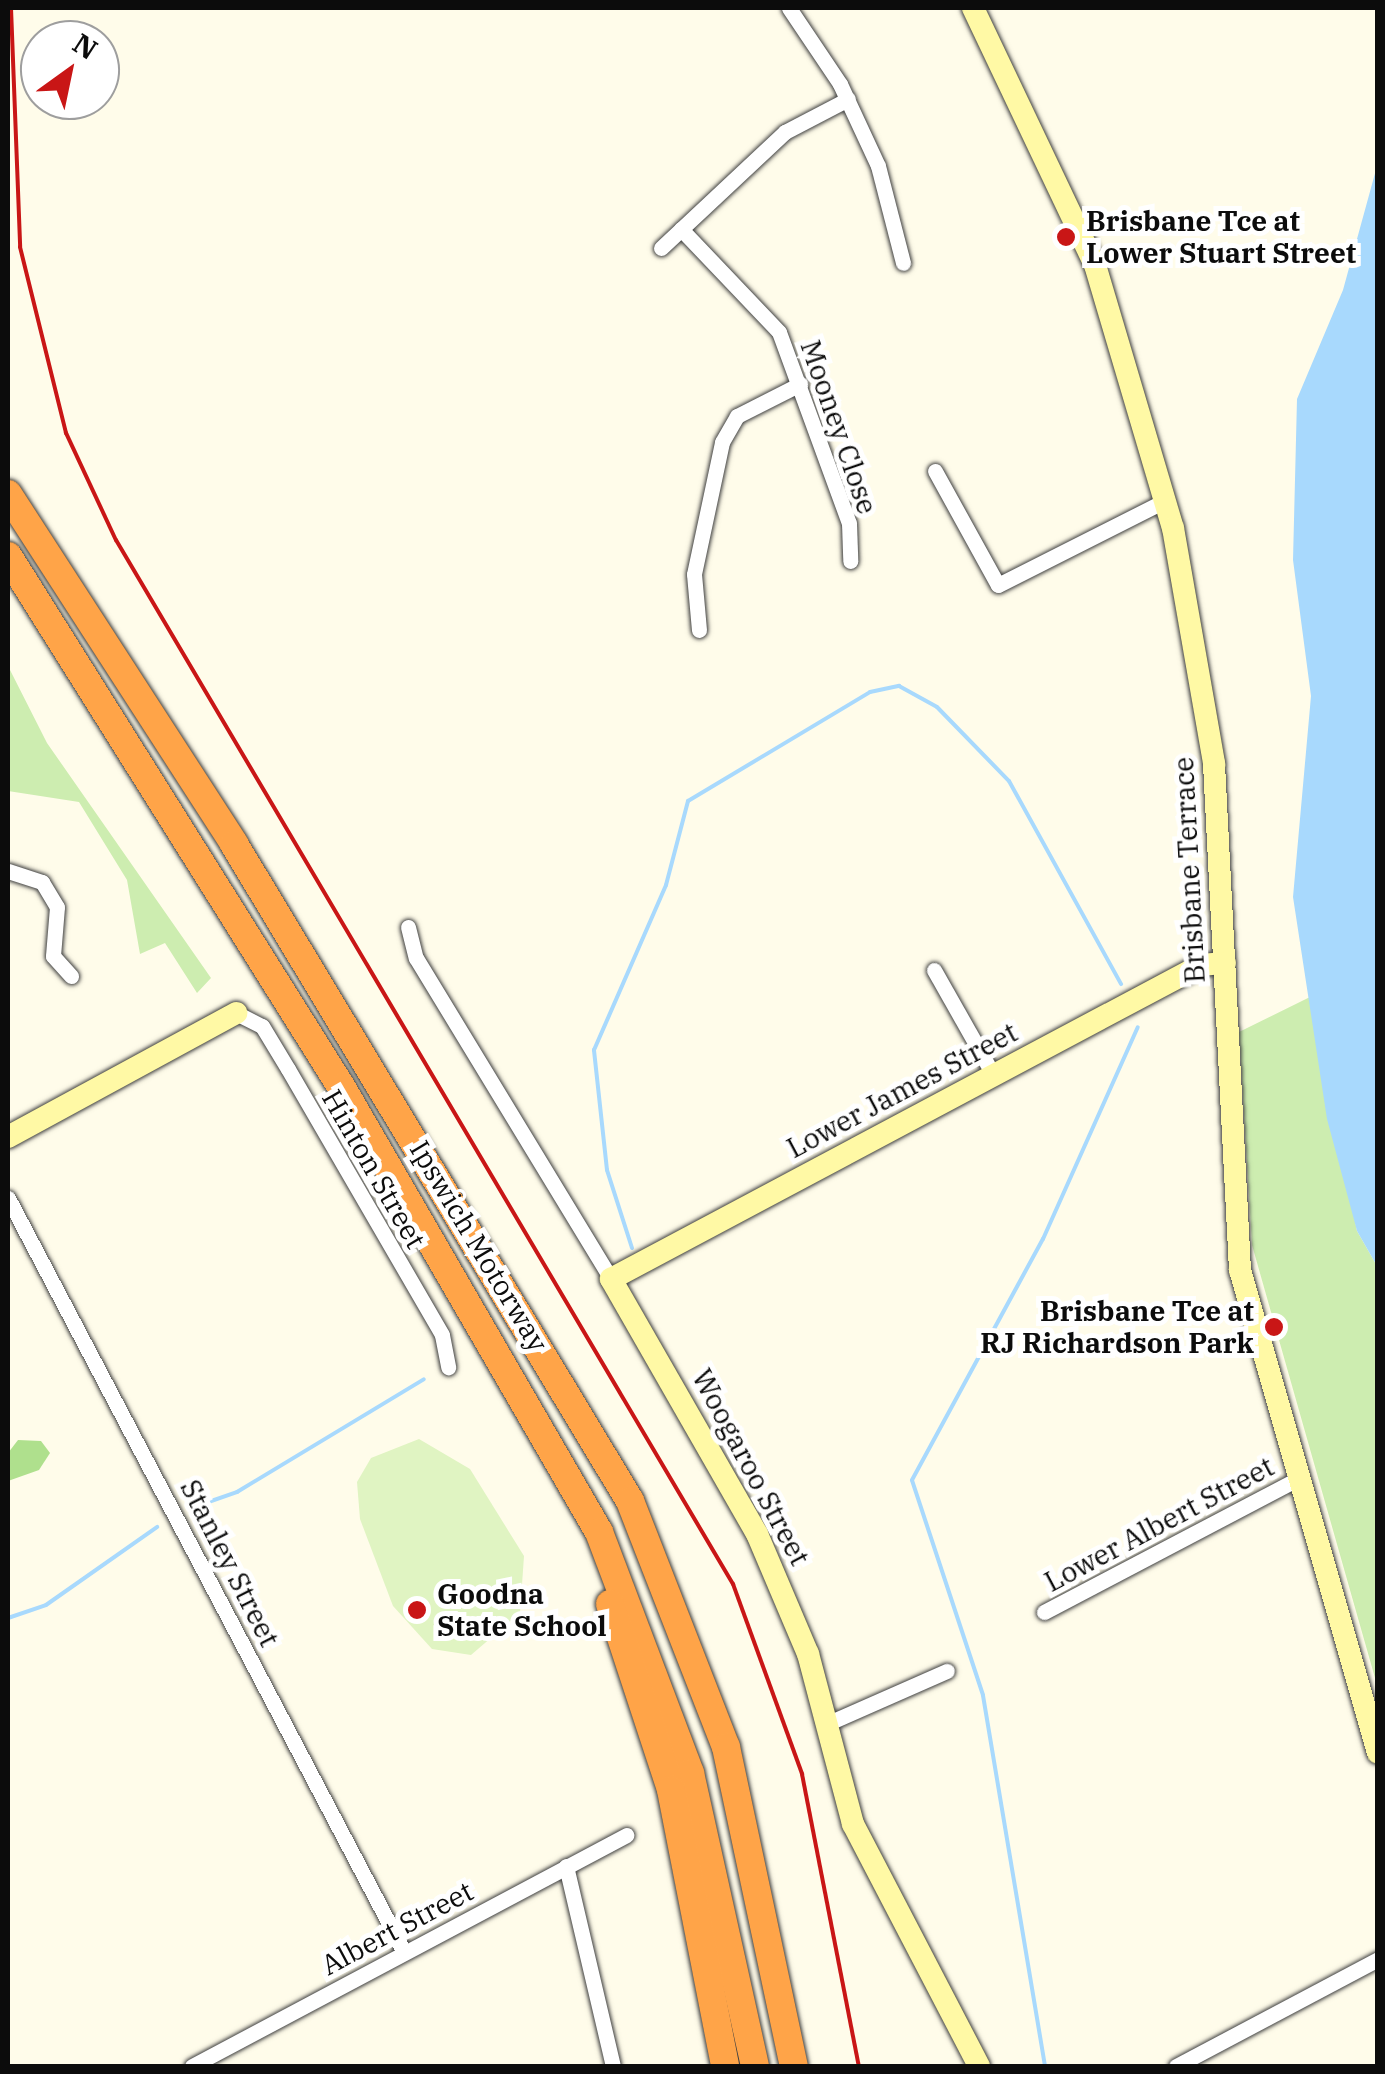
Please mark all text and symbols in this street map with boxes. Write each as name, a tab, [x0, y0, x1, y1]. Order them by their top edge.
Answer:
north arrow	[20, 20, 120, 120]
text: N	[66, 25, 105, 68]
place label: Brisbane Tce at Lower Stuart Street	[1086, 204, 1356, 270]
marker: Brisbane Tce at Lower Stuart Street	[1055, 226, 1077, 248]
street label: Mooney Close	[794, 336, 884, 518]
street label: Brisbane Terrace	[1166, 756, 1212, 984]
street label: Lower James Street	[781, 1015, 1023, 1165]
street label: Hinton Street	[315, 1084, 433, 1254]
street label: Ipswich Motorway	[403, 1134, 555, 1358]
place label: Brisbane Tce at RJ Richardson Park	[980, 1294, 1254, 1360]
marker: Brisbane Tce at RJ Richardson Park	[1263, 1316, 1285, 1338]
street label: Woogaroo Street	[685, 1363, 817, 1571]
street label: Lower Albert Street	[1039, 1449, 1279, 1599]
street label: Stanley Street	[174, 1474, 286, 1652]
place label: Goodna State School	[437, 1577, 607, 1643]
marker: Goodna State School	[406, 1599, 428, 1621]
street label: Albert Street	[315, 1874, 479, 1982]

